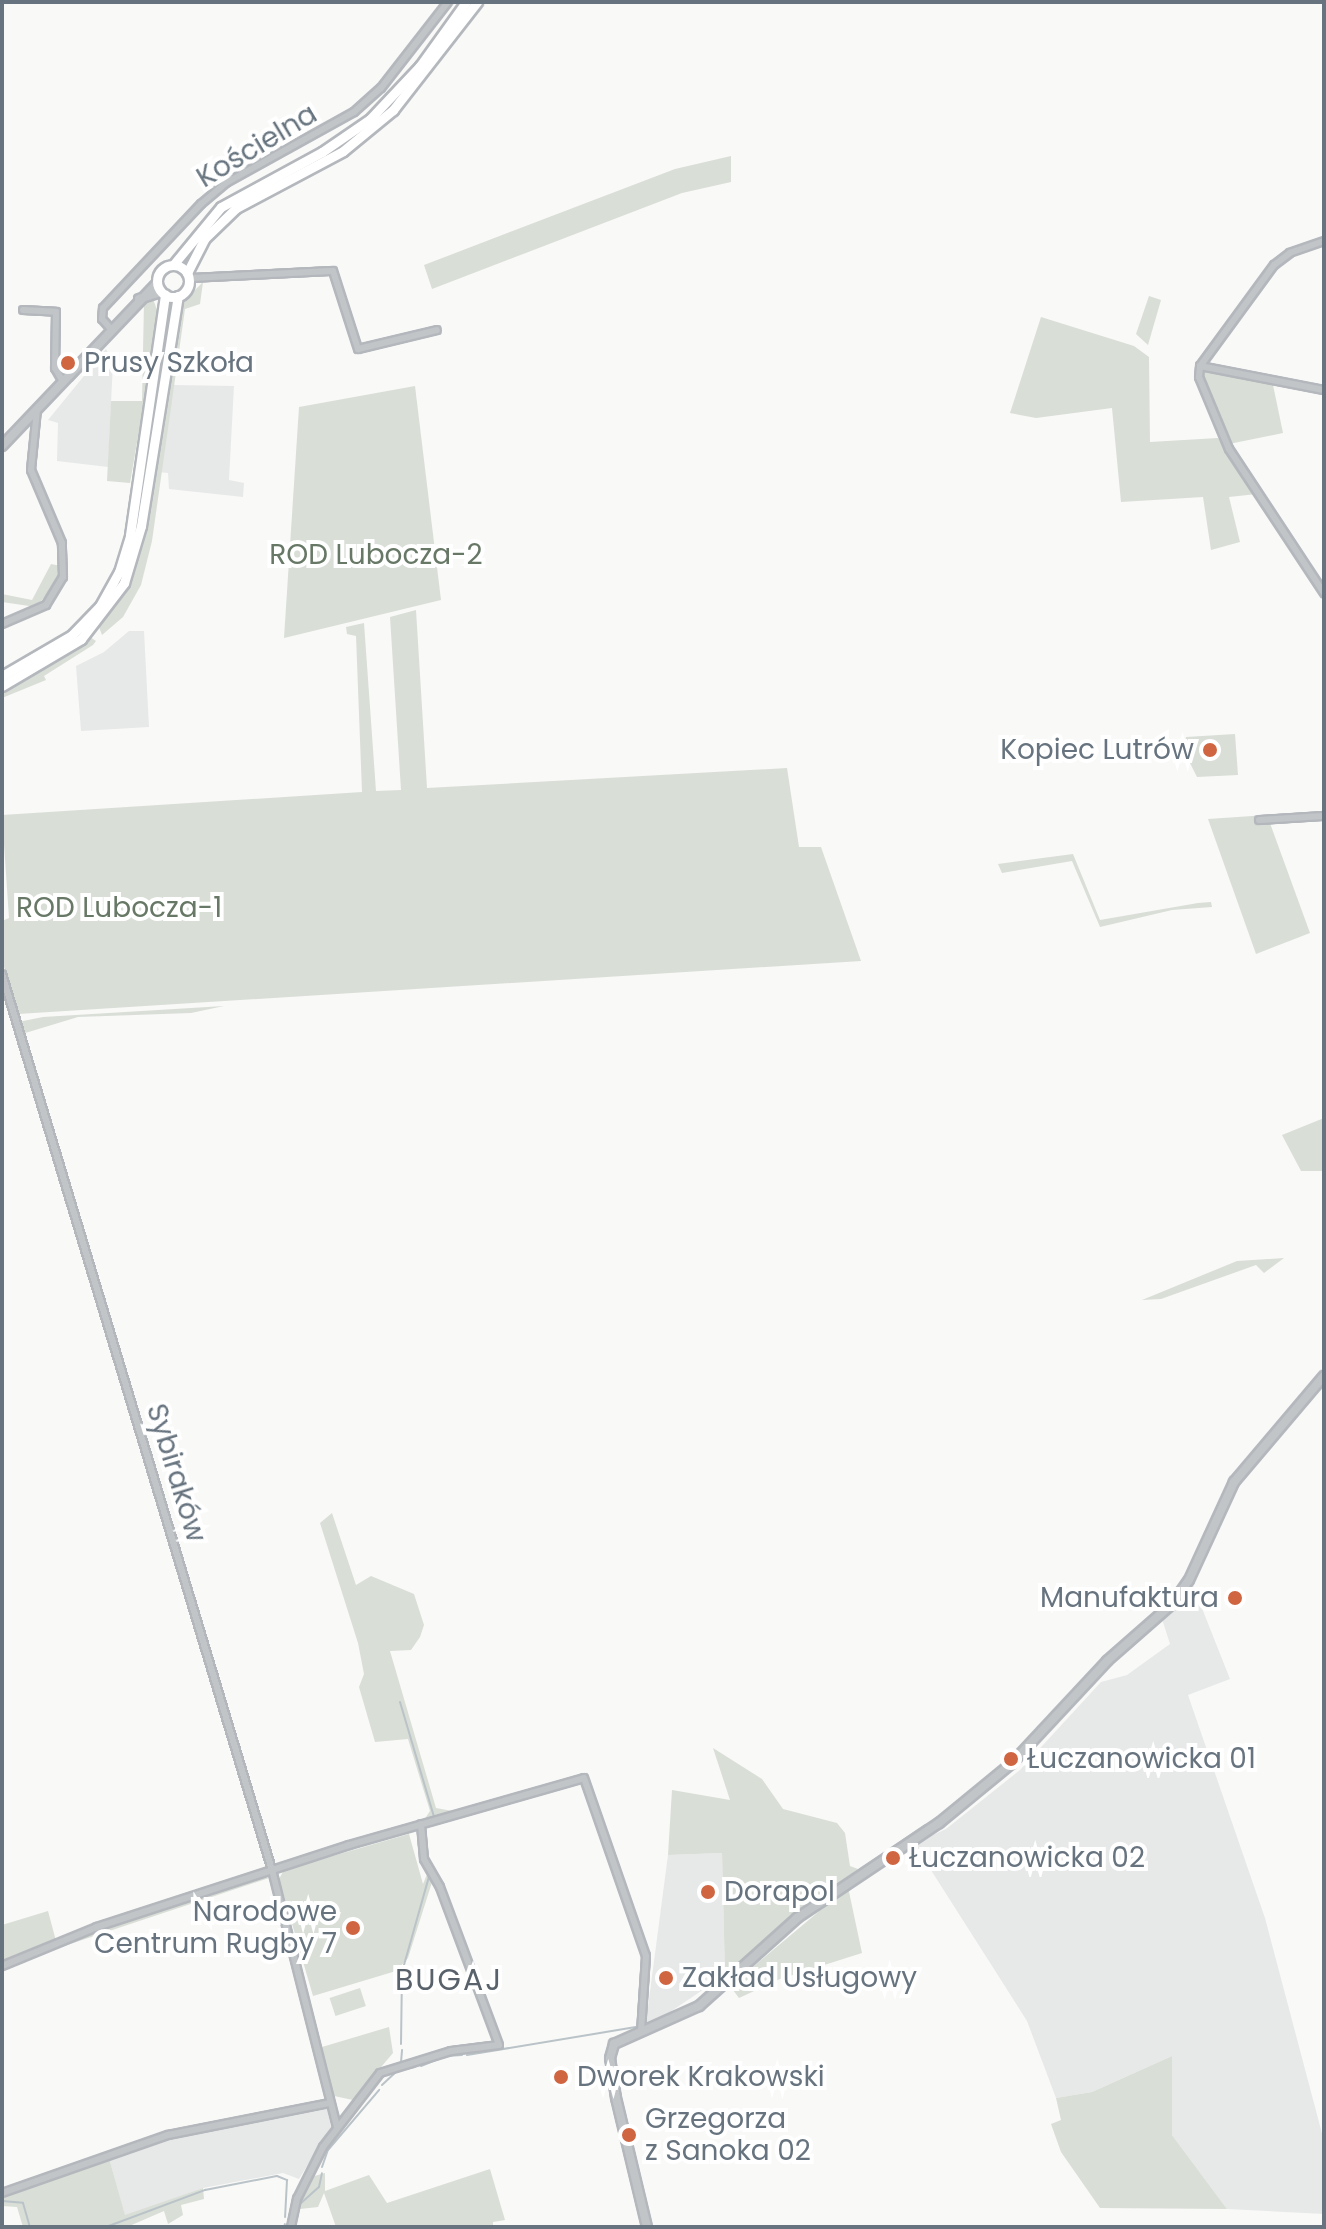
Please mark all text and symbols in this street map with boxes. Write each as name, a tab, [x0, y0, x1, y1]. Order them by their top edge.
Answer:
street label: Kościelna	[191, 97, 323, 195]
place label: Prusy Szkoła	[84, 346, 254, 380]
marker: Prusy Szkoła	[59, 354, 77, 372]
park label: ROD Lubocza-2	[269, 538, 483, 572]
place label: Kopiec Lutrów	[1000, 733, 1194, 767]
marker: Kopiec Lutrów	[1201, 741, 1219, 759]
park label: ROD Lubocza-1	[16, 891, 222, 925]
street label: Sybiraków	[139, 1400, 213, 1546]
place label: Manufaktura	[1040, 1581, 1219, 1615]
marker: Manufaktura	[1226, 1589, 1244, 1607]
place label: Łuczanowicka 01	[1027, 1742, 1256, 1776]
marker: Łuczanowicka 01	[1002, 1750, 1020, 1768]
place label: Łuczanowicka 02	[909, 1841, 1145, 1875]
marker: Łuczanowicka 02	[884, 1849, 902, 1867]
place label: Dorapol	[724, 1875, 835, 1909]
marker: Dorapol	[699, 1883, 717, 1901]
place label: Narodowe Centrum Rugby 7	[94, 1895, 337, 1961]
marker: Narodowe Centrum Rugby 7	[344, 1919, 362, 1937]
place label: Zakład Usługowy	[682, 1961, 917, 1995]
district label: BUGAJ	[395, 1962, 503, 1998]
marker: Zakład Usługowy	[657, 1969, 675, 1987]
place label: Dworek Krakowski	[577, 2060, 825, 2094]
marker: Dworek Krakowski	[552, 2068, 570, 2086]
place label: Grzegorza z Sanoka 02	[645, 2102, 811, 2168]
marker: Grzegorza z Sanoka 02	[620, 2126, 638, 2144]

